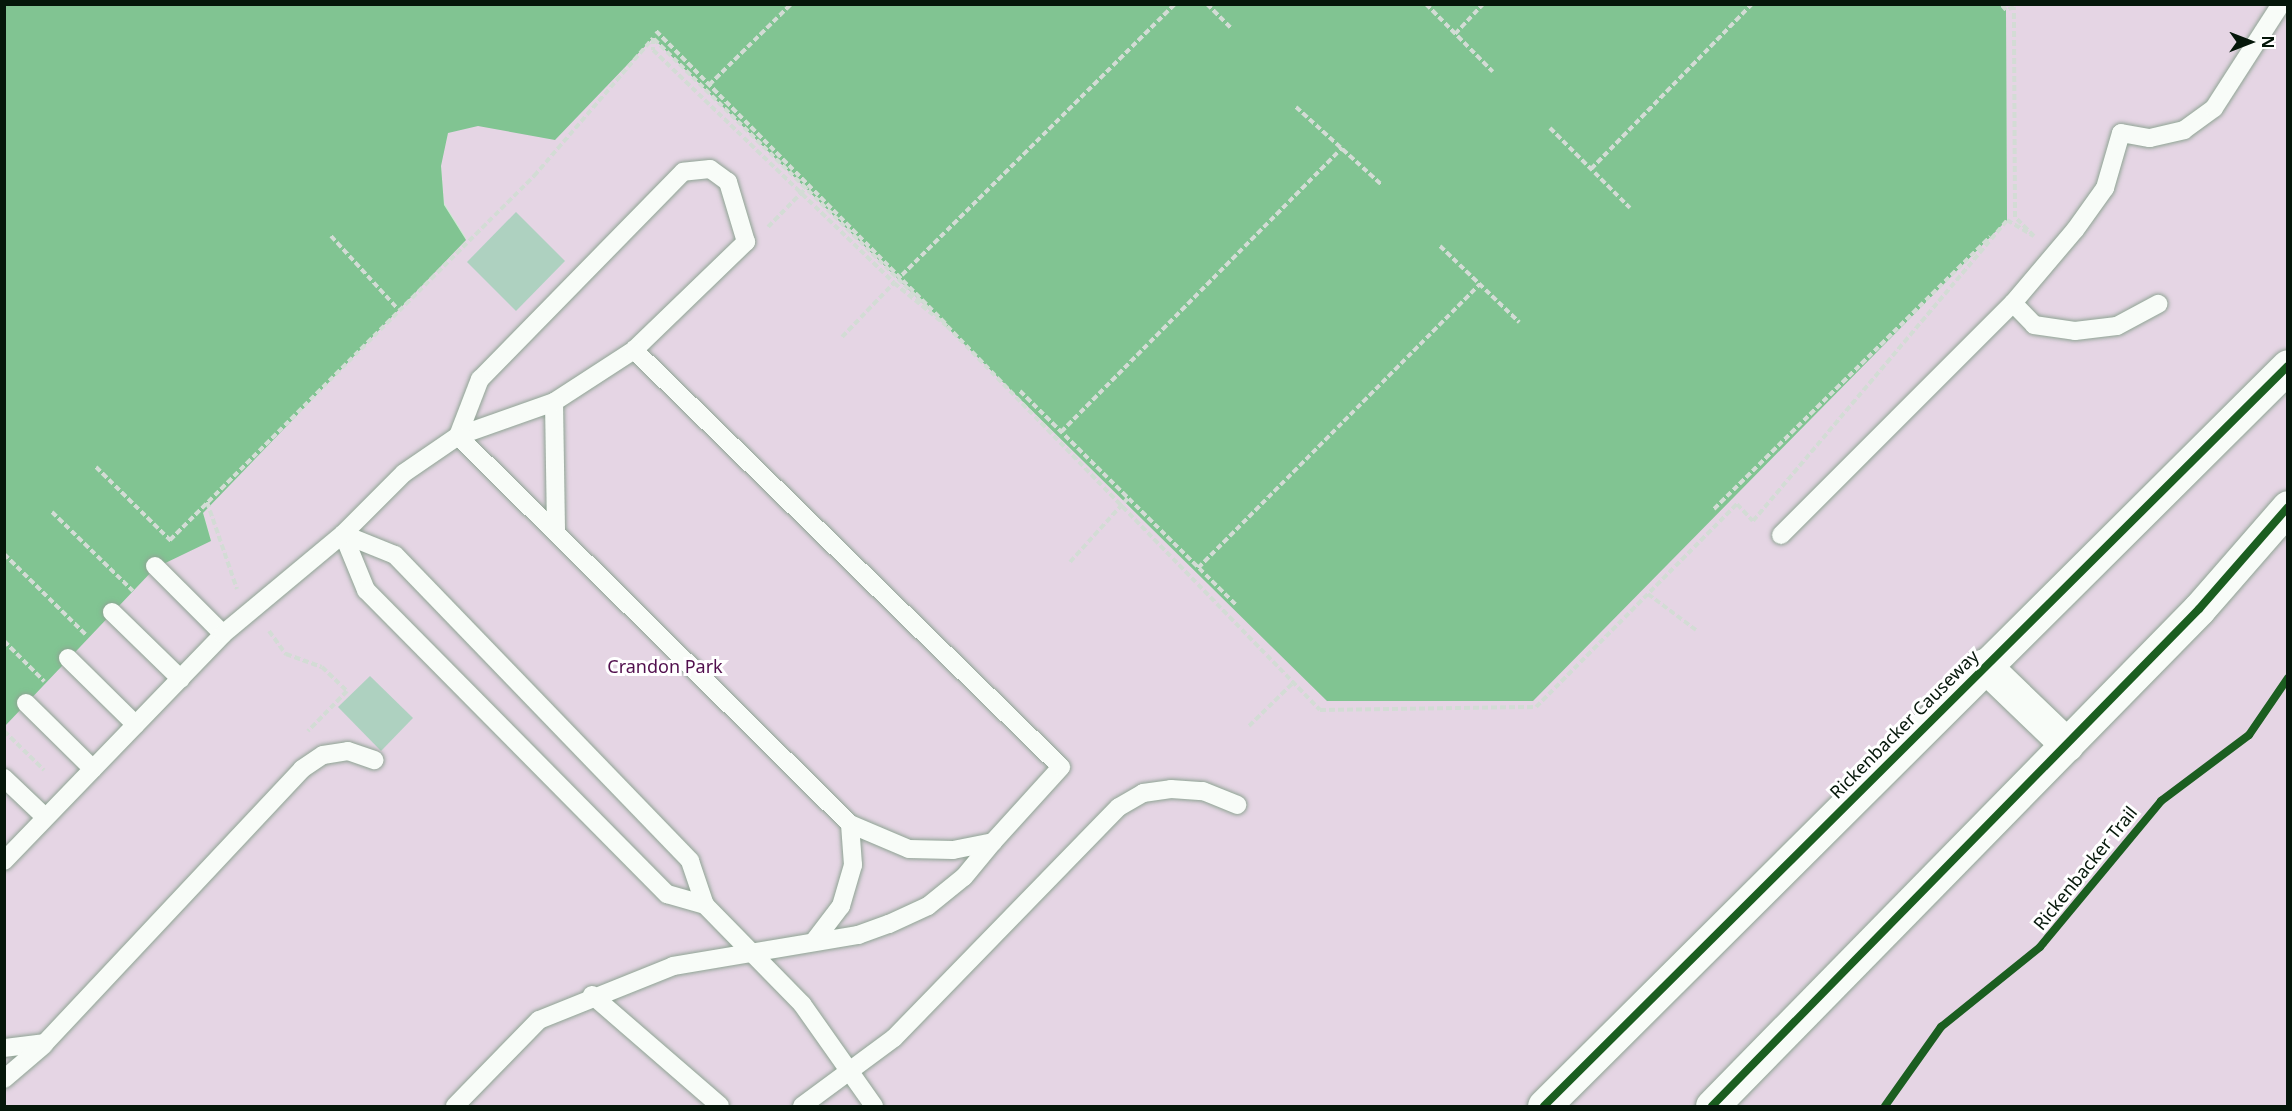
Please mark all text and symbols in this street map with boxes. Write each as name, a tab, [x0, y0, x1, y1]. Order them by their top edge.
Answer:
north arrow	[2220, 12, 2280, 72]
text: N	[2257, 35, 2279, 49]
street label: Rickenbacker Causeway	[1825, 645, 1983, 803]
park label: Crandon Park	[607, 655, 723, 677]
street label: Rickenbacker Trail	[2029, 802, 2141, 934]

